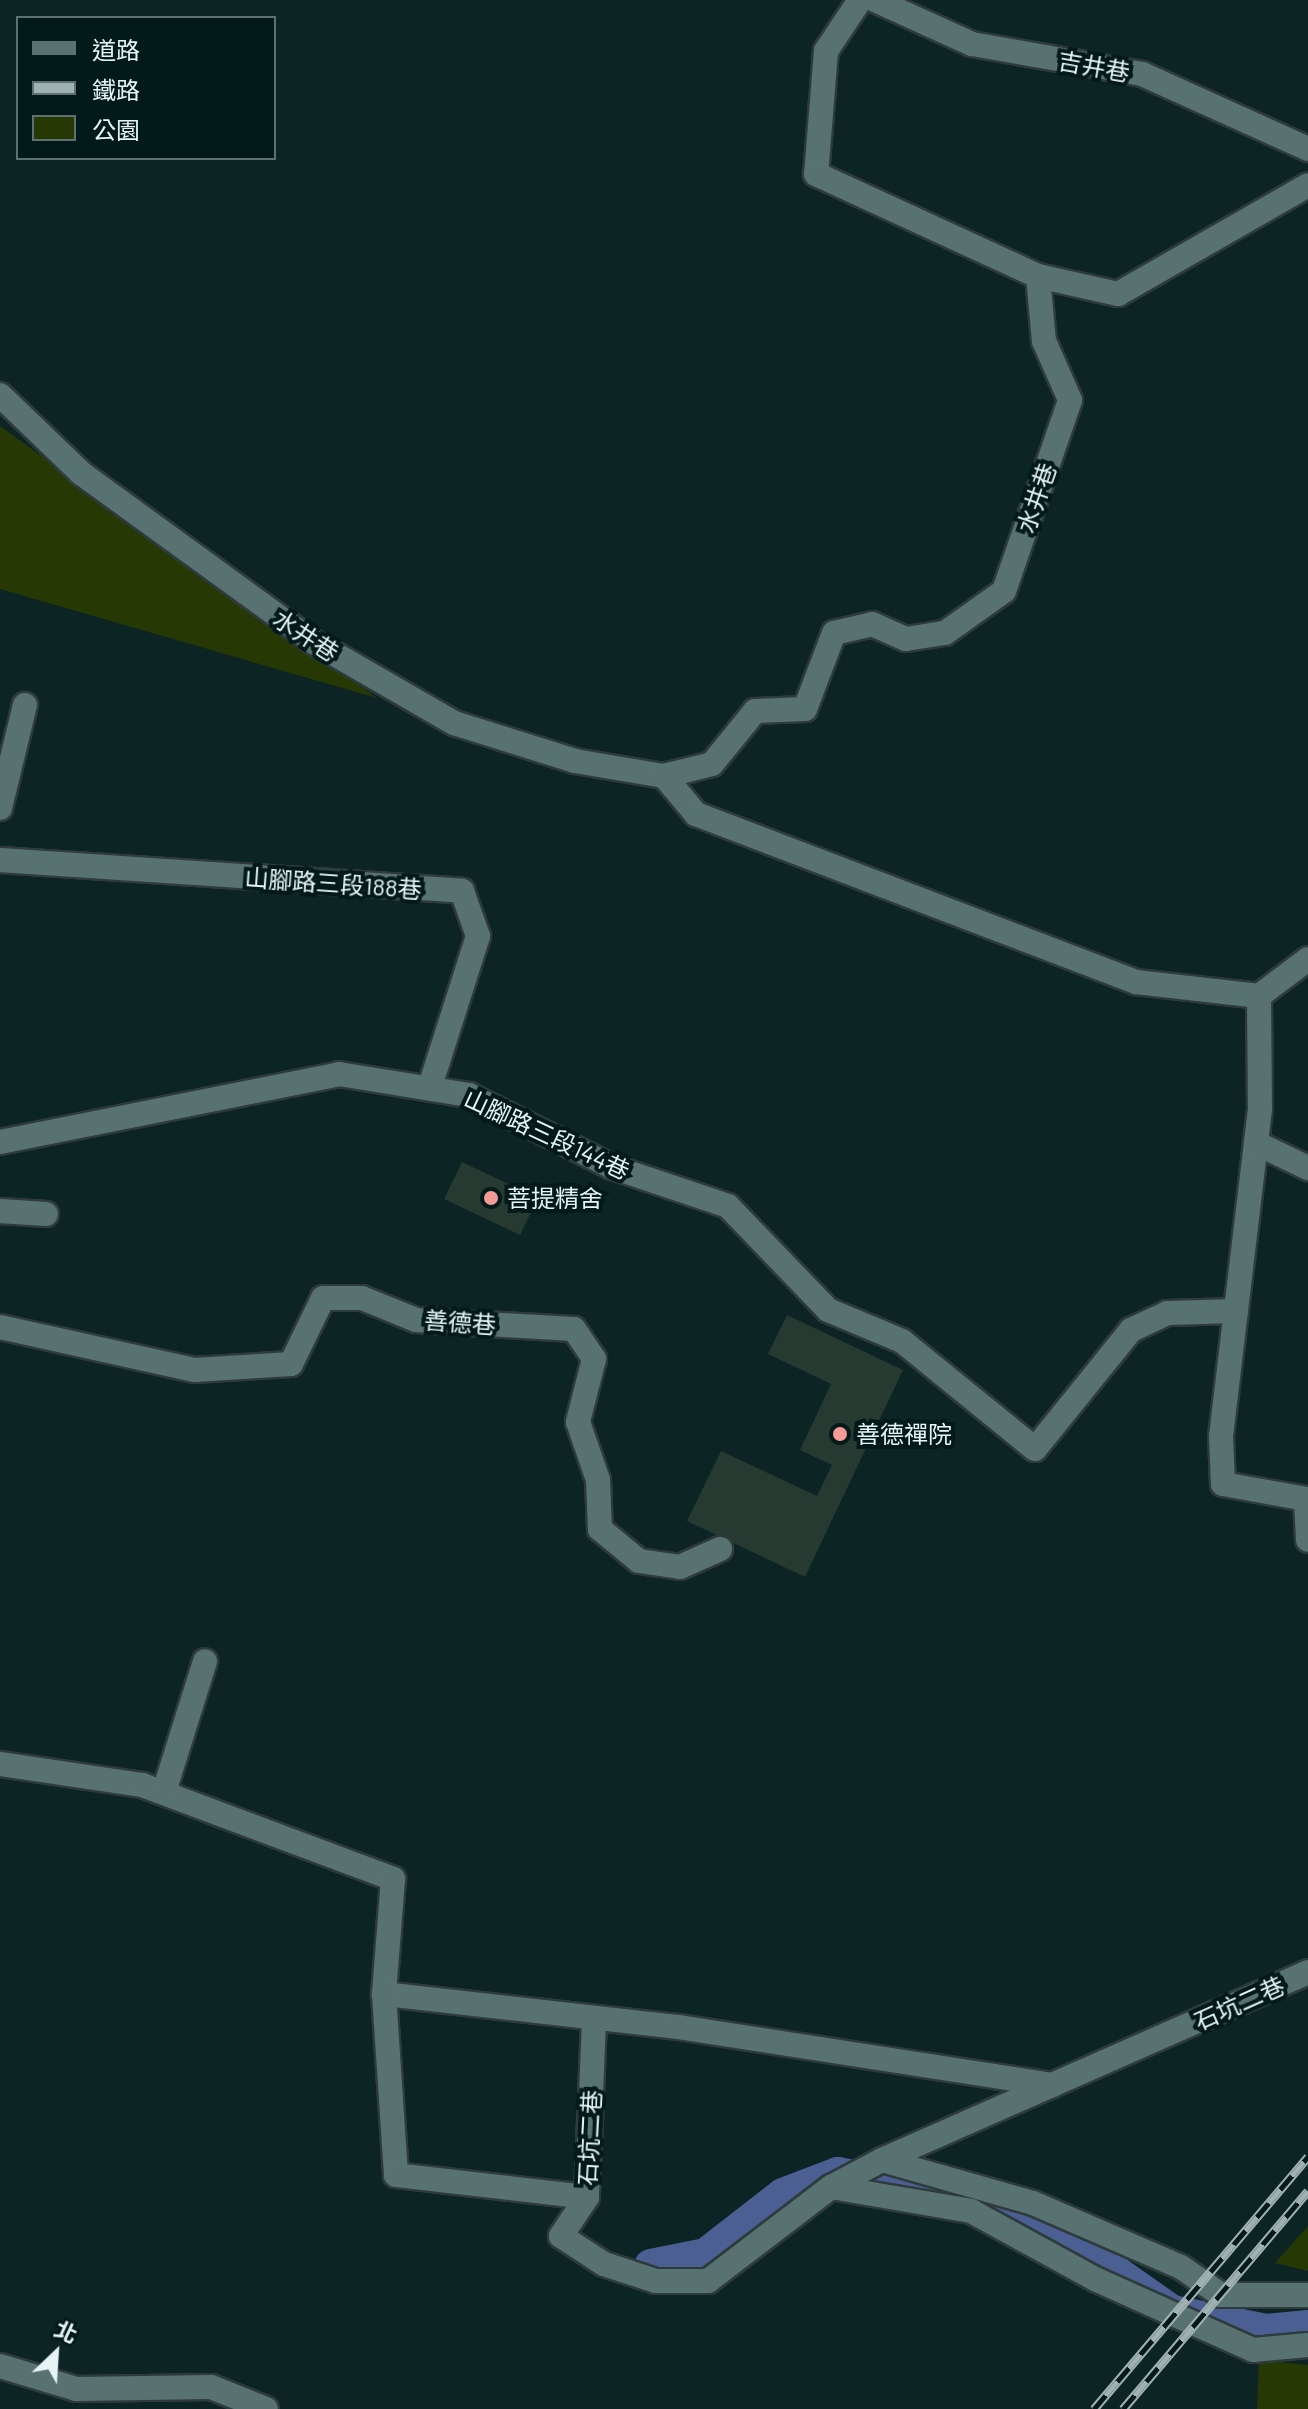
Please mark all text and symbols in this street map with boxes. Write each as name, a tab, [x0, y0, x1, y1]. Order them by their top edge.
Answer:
legend	[16, 16, 276, 160]
text: 道路	[92, 35, 140, 64]
street label: 吉井巷	[1056, 46, 1132, 86]
text: 鐵路	[92, 75, 140, 104]
text: 公園	[92, 115, 140, 144]
street label: 水井巷	[1011, 459, 1061, 537]
street label: 水井巷	[268, 603, 344, 667]
street label: 山腳路三段188巷	[244, 862, 422, 904]
street label: 山腳路三段144巷	[460, 1083, 634, 1185]
place label: 菩提精舍	[507, 1184, 603, 1212]
marker: 菩提精舍	[482, 1189, 500, 1207]
street label: 善德巷	[423, 1305, 497, 1339]
place label: 善德禪院	[856, 1420, 952, 1448]
marker: 善德禪院	[831, 1425, 849, 1443]
street label: 石坑二巷	[1189, 1970, 1289, 2036]
street label: 石坑二巷	[572, 2089, 606, 2187]
north arrow	[16, 2313, 96, 2393]
text: 北	[51, 2315, 82, 2348]

